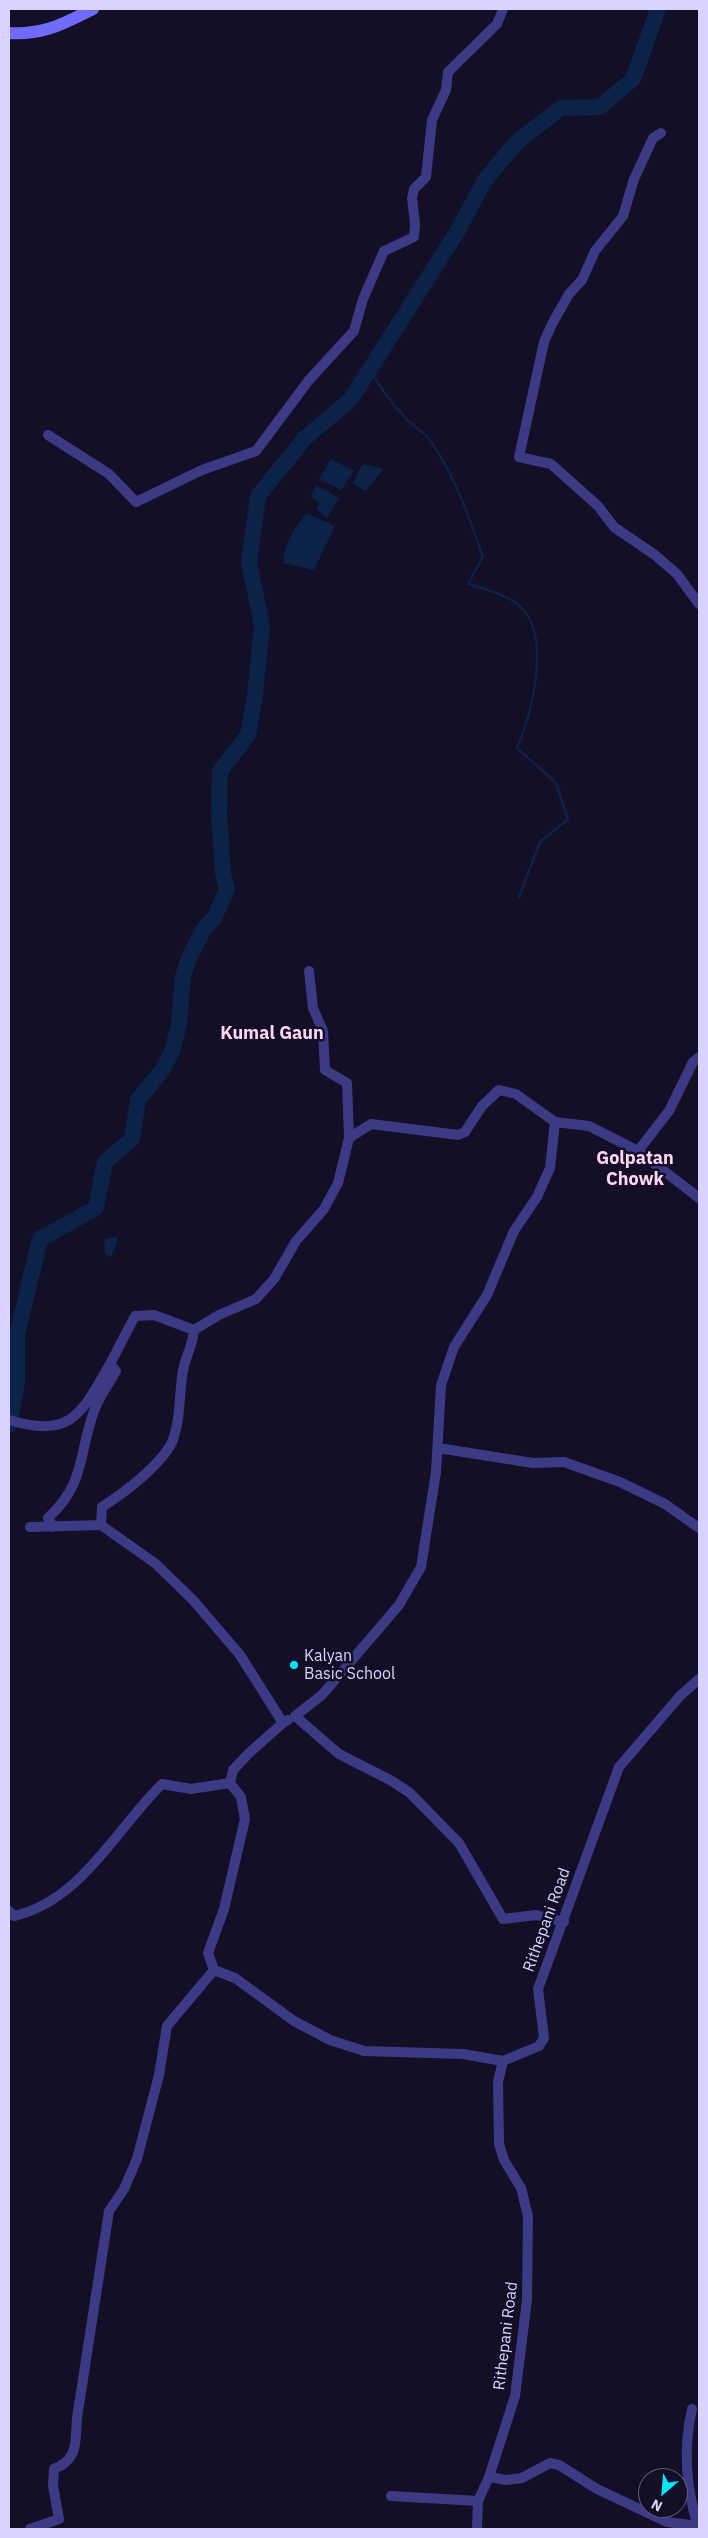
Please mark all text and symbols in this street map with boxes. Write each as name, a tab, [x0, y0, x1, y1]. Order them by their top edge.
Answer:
district label: Kumal Gaun	[220, 1023, 324, 1045]
district label: Golpatan Chowk	[596, 1148, 674, 1190]
place label: Kalyan Basic School	[304, 1646, 395, 1684]
marker: Kalyan Basic School	[288, 1659, 300, 1671]
street label: Rithepani Road	[519, 1865, 575, 1975]
street label: Rithepani Road	[490, 2281, 522, 2391]
north arrow	[638, 2468, 688, 2518]
text: N	[648, 2495, 665, 2516]

